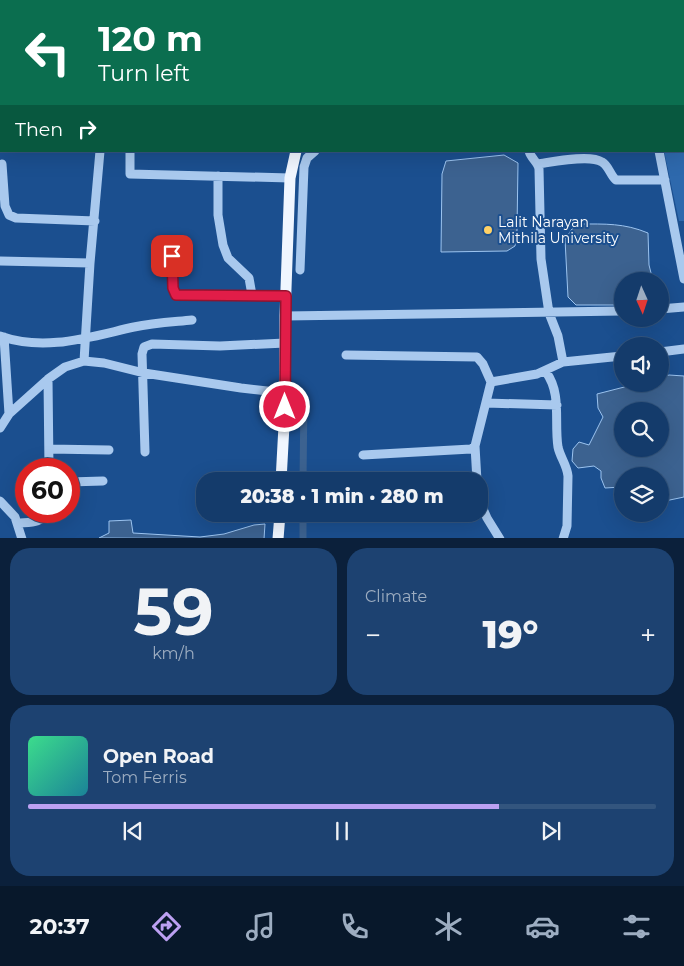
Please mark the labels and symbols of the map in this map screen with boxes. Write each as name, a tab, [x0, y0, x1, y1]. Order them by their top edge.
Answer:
place label: Lalit Narayan Mithila University	[498, 213, 619, 247]
marker: Lalit Narayan Mithila University	[482, 224, 494, 236]
pin	[151, 235, 193, 277]
north arrow	[614, 272, 669, 328]
position arrow	[258, 380, 310, 432]
speed limit sign: 60	[15, 458, 80, 523]

